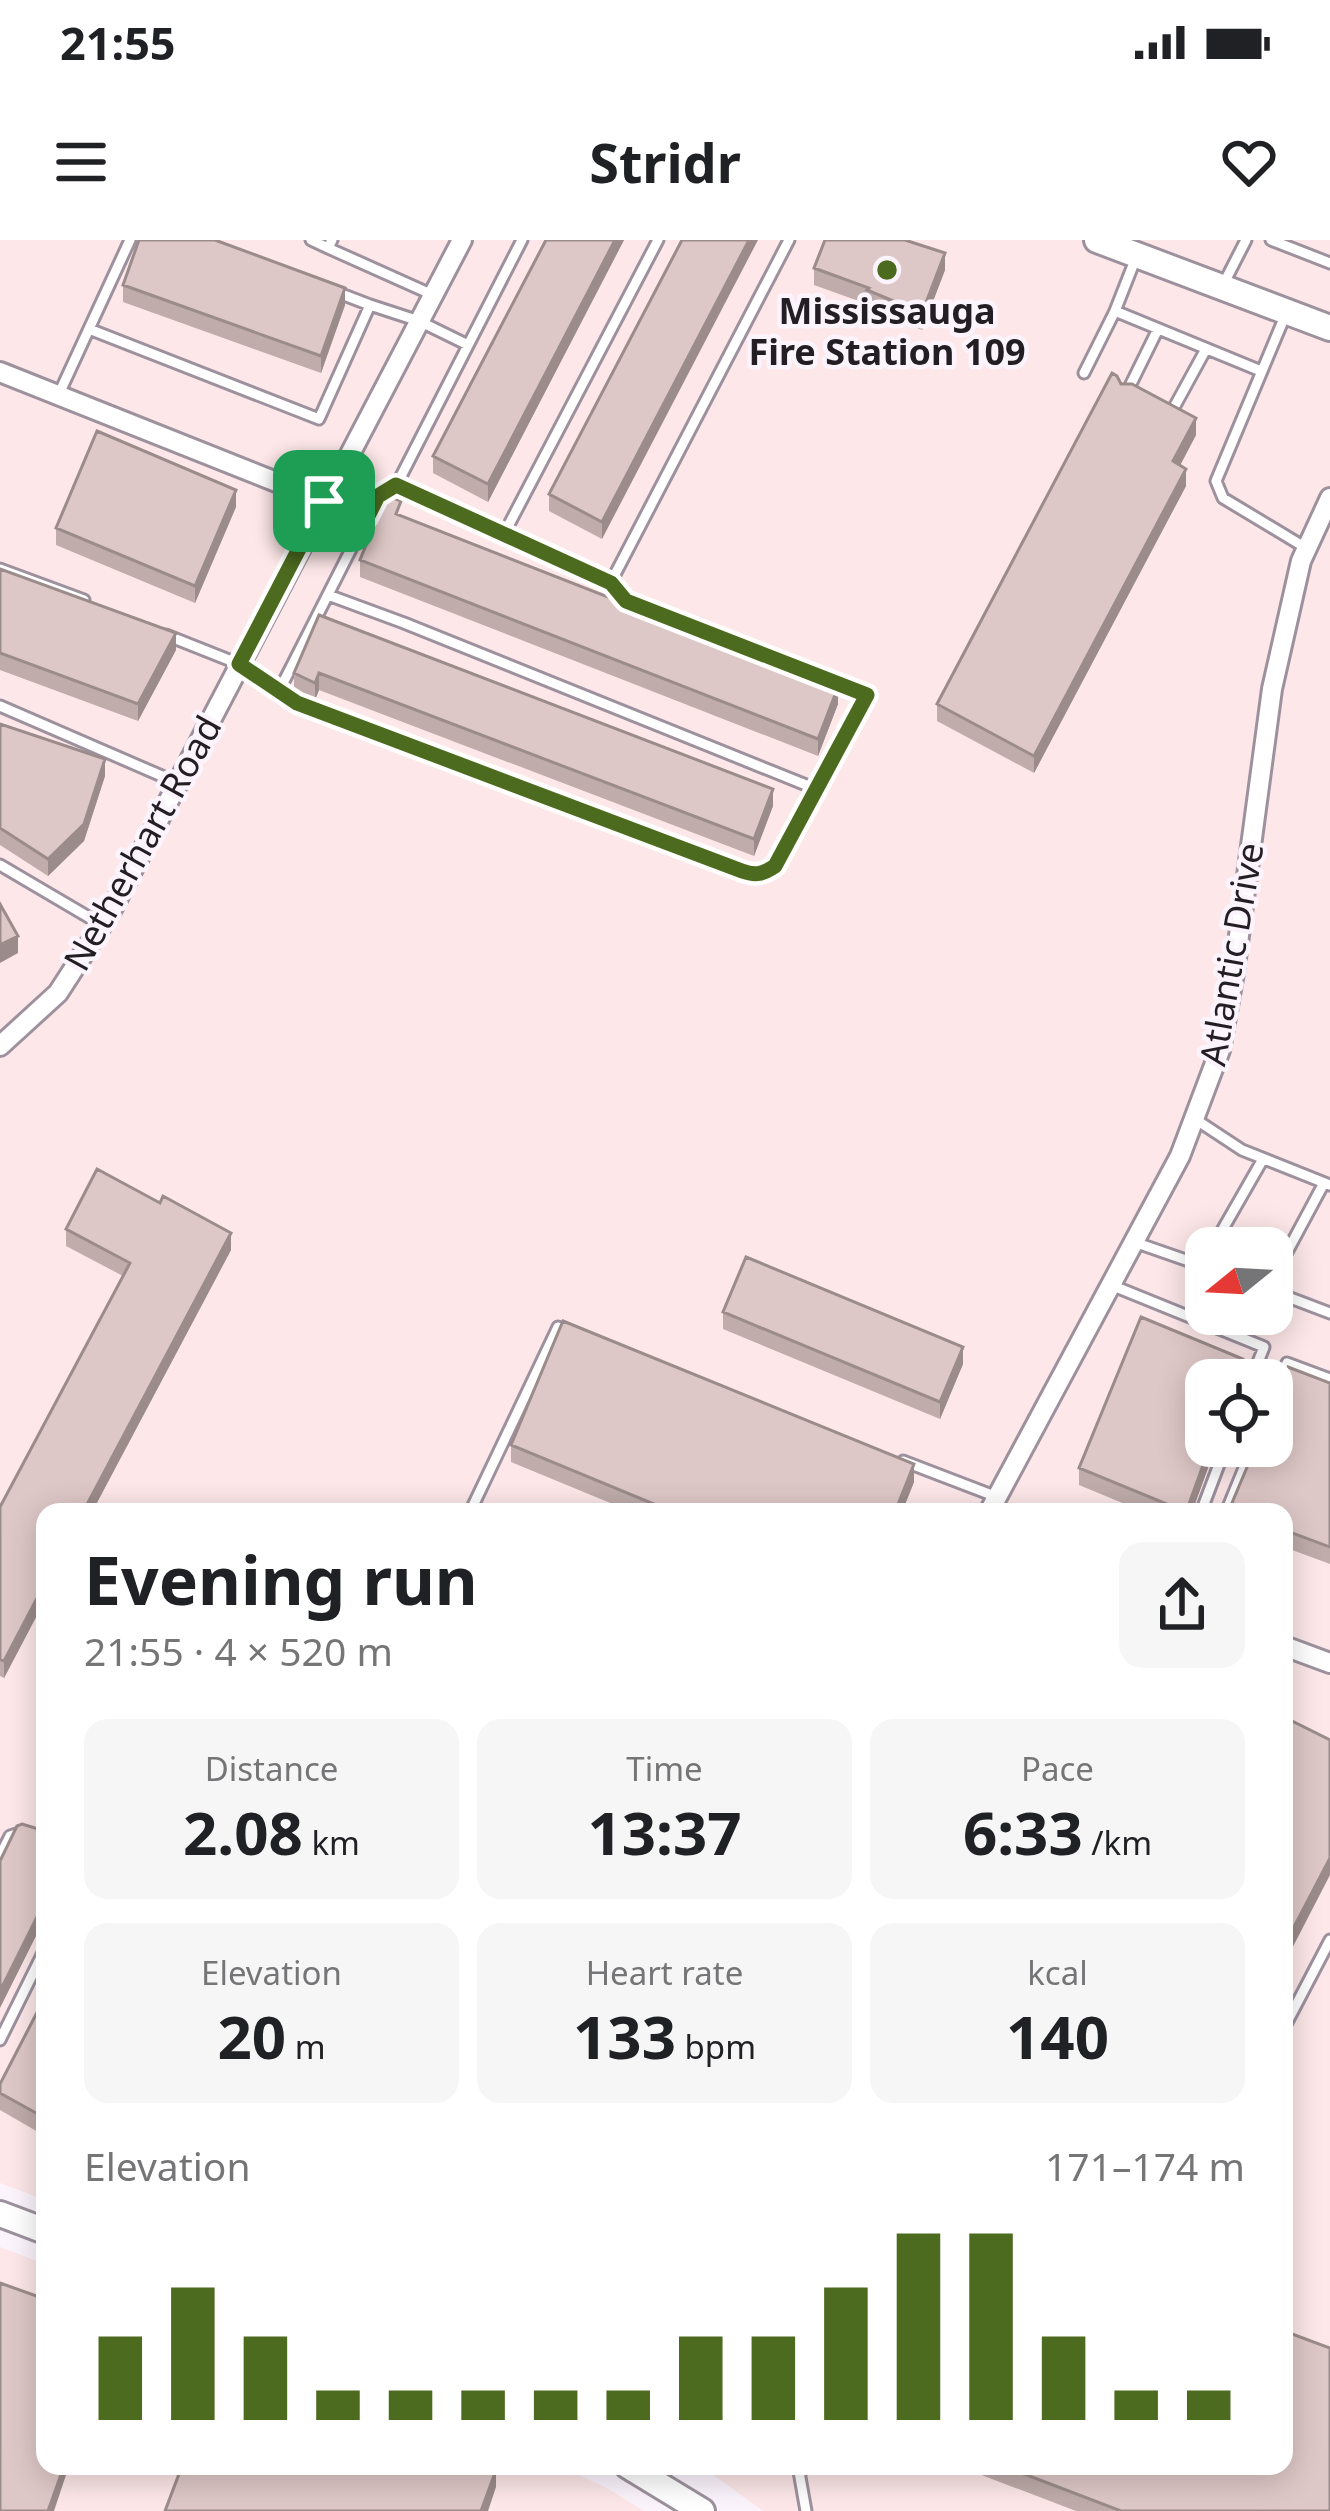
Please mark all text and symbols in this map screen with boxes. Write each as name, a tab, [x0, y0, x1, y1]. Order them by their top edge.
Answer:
text: 21:55	[60, 12, 176, 73]
text: Stridr	[589, 125, 741, 199]
icon: menu	[48, 129, 114, 195]
icon: heart	[1216, 129, 1282, 195]
marker: Mississauga Fire Station 109	[874, 257, 900, 283]
place label: Mississauga Fire Station 109	[748, 286, 1026, 376]
pin	[273, 450, 375, 552]
icon: arrive	[291, 468, 357, 534]
street label: Netherhart Road	[52, 707, 232, 979]
street label: Atlantic Drive	[1187, 839, 1275, 1069]
north arrow	[1185, 1227, 1293, 1335]
map controls	[1185, 1227, 1293, 1467]
button: locate	[1185, 1359, 1293, 1467]
text: Evening run	[84, 1534, 478, 1624]
button: share	[1119, 1542, 1245, 1668]
text: 21:55 · 4 × 520 m	[84, 1624, 393, 1677]
text: Distance	[205, 1746, 338, 1791]
text: Time	[626, 1746, 703, 1791]
text: Pace	[1021, 1746, 1094, 1791]
text: 2.08	[183, 1791, 303, 1873]
text: 13:37	[587, 1791, 742, 1873]
text: 6:33	[963, 1791, 1083, 1873]
text: km	[303, 1820, 360, 1865]
text: /km	[1083, 1820, 1152, 1865]
text: Elevation	[201, 1950, 342, 1995]
text: Heart rate	[586, 1950, 743, 1995]
text: kcal	[1027, 1950, 1088, 1995]
text: 20	[217, 1995, 286, 2077]
text: 133	[573, 1995, 676, 2077]
text: 140	[1006, 1995, 1109, 2077]
text: m	[286, 2024, 326, 2069]
text: bpm	[676, 2024, 756, 2069]
text: Elevation	[84, 2139, 251, 2192]
text: 171–174 m	[1045, 2139, 1245, 2192]

